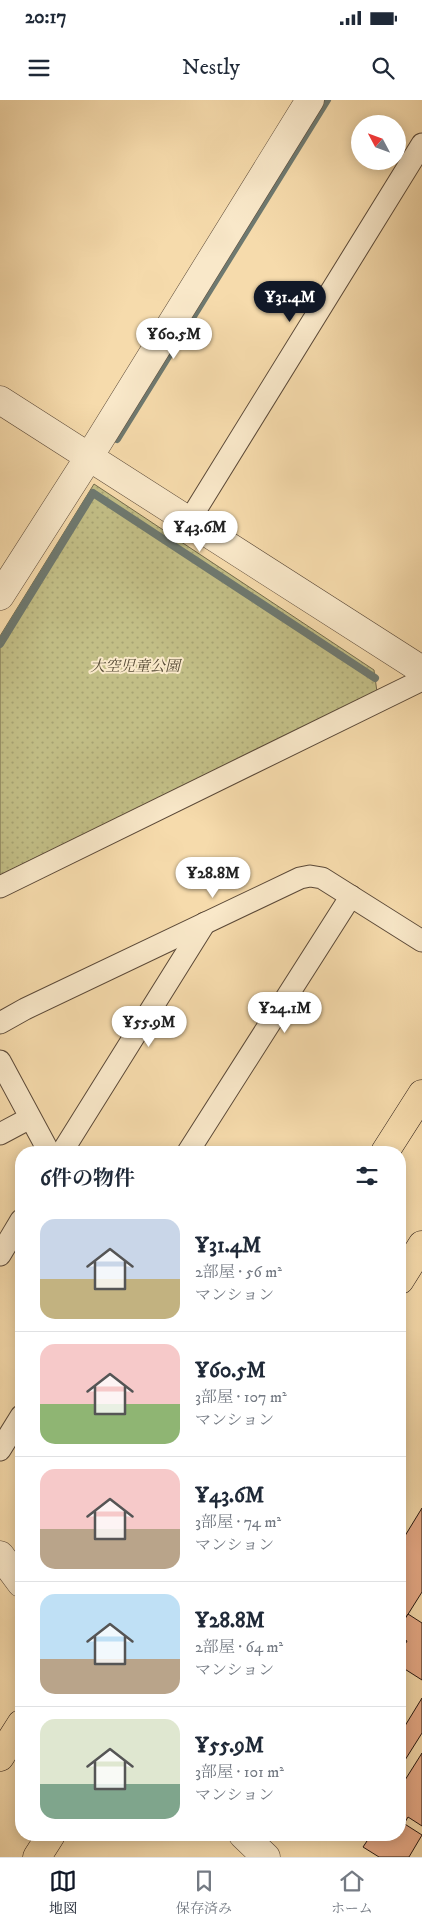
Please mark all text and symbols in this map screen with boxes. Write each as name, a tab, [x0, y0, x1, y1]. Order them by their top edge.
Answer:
text: 20:17	[25, 6, 67, 29]
icon: menu	[25, 54, 53, 82]
text: Nestly	[182, 54, 240, 81]
icon: search	[369, 54, 397, 82]
north arrow	[351, 115, 406, 170]
map controls	[351, 115, 406, 170]
pin: ¥31.4M	[249, 280, 331, 323]
text: ¥31.4M	[265, 287, 315, 307]
pin: ¥60.5M	[133, 318, 215, 360]
text: ¥60.5M	[147, 324, 201, 344]
pin: ¥43.6M	[159, 510, 241, 553]
text: ¥43.6M	[174, 517, 226, 537]
park label: 大空児童公園	[90, 657, 183, 676]
pin: ¥28.8M	[172, 856, 254, 899]
text: ¥28.8M	[186, 863, 240, 883]
pin: ¥24.1M	[244, 992, 326, 1034]
text: ¥24.1M	[259, 998, 311, 1018]
pin: ¥55.9M	[108, 1006, 190, 1048]
text: ¥55.9M	[123, 1012, 175, 1032]
icon: filters	[353, 1162, 381, 1190]
text: 6件の物件	[40, 1166, 135, 1192]
text: ¥31.4M	[195, 1233, 261, 1259]
icon: home	[80, 1239, 140, 1299]
text: 2部屋 · 56 m²	[195, 1262, 282, 1282]
text: マンション	[195, 1285, 274, 1305]
text: ¥60.5M	[195, 1358, 266, 1384]
icon: home	[80, 1364, 140, 1424]
text: 3部屋 · 107 m²	[195, 1387, 287, 1407]
text: マンション	[195, 1410, 274, 1430]
text: ¥43.6M	[195, 1483, 264, 1509]
icon: home	[80, 1489, 140, 1549]
text: 3部屋 · 74 m²	[195, 1512, 281, 1532]
text: マンション	[195, 1535, 274, 1555]
text: ¥28.8M	[195, 1608, 265, 1634]
icon: home	[80, 1614, 140, 1674]
text: 2部屋 · 64 m²	[195, 1637, 283, 1657]
text: マンション	[195, 1660, 274, 1680]
text: ¥55.9M	[195, 1733, 264, 1759]
icon: home	[80, 1739, 140, 1799]
text: 3部屋 · 101 m²	[195, 1762, 284, 1782]
text: マンション	[195, 1785, 274, 1805]
tab: 地図	[49, 1867, 77, 1918]
tab: 保存済み	[176, 1867, 232, 1918]
tab: ホーム	[331, 1867, 373, 1918]

